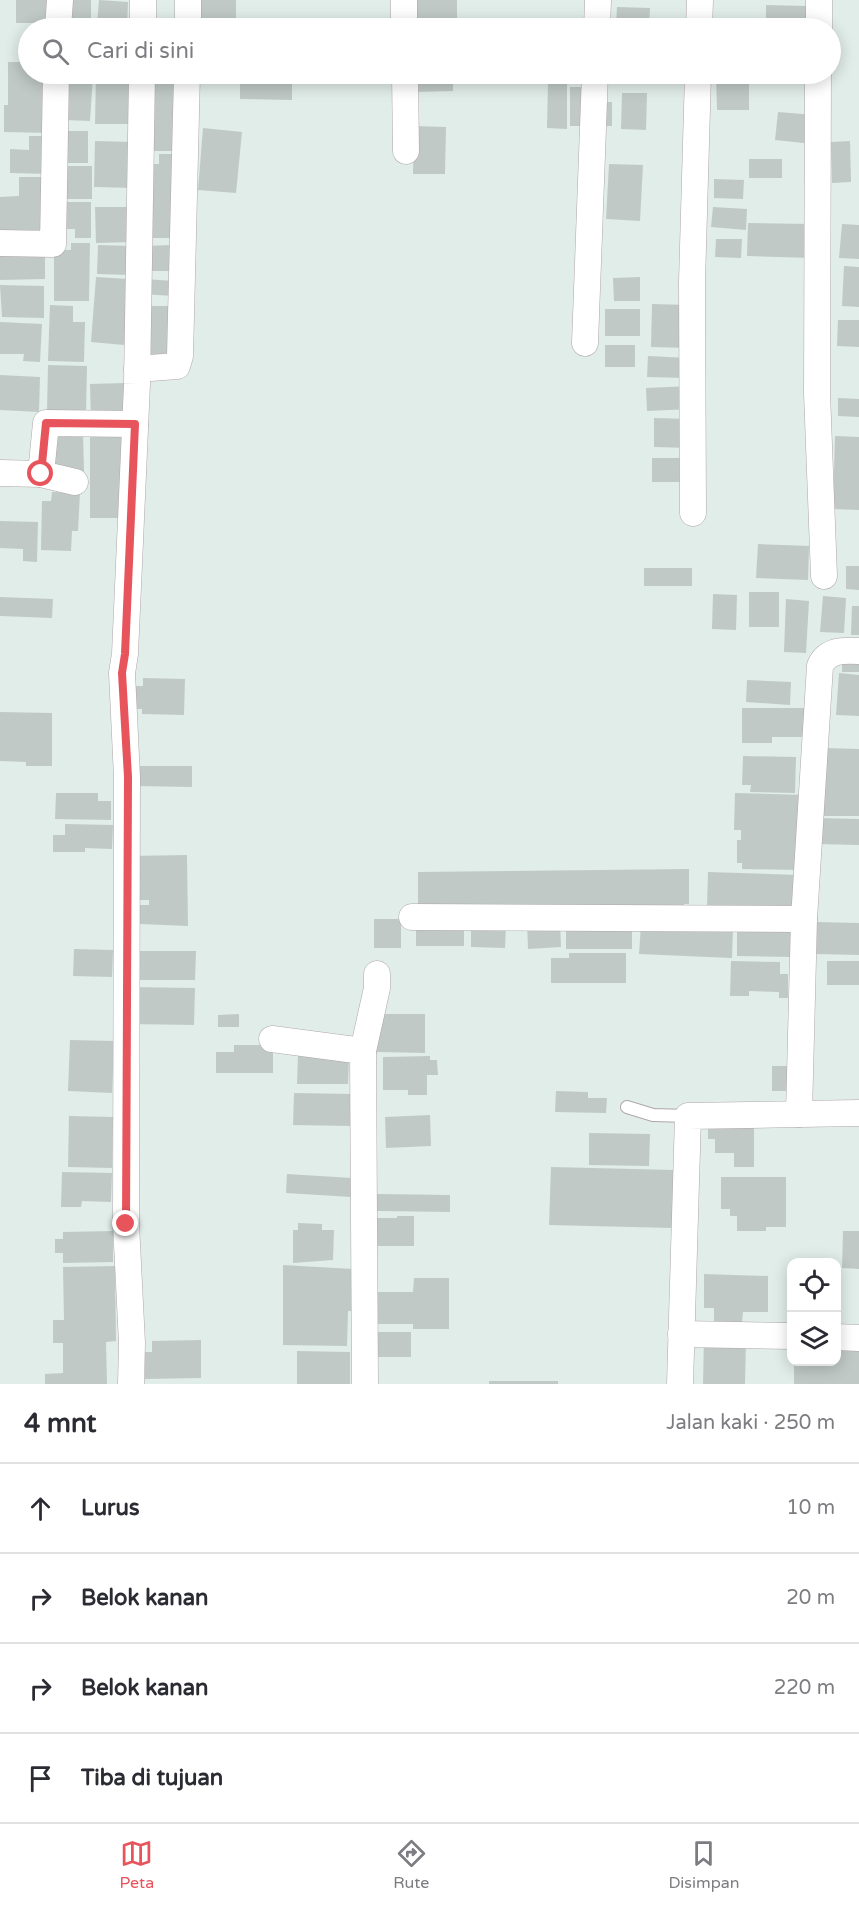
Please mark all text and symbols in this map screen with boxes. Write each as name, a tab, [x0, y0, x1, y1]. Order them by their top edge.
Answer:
search box	[18, 18, 841, 84]
icon: search	[39, 35, 72, 68]
text: Cari di sini	[87, 38, 194, 64]
route start	[27, 460, 53, 486]
route end	[112, 1210, 138, 1236]
map controls	[787, 1258, 841, 1366]
button: locate	[787, 1258, 841, 1312]
button: layers	[787, 1312, 841, 1366]
text: 4 mnt	[24, 1408, 96, 1439]
text: Jalan kaki · 250 m	[666, 1411, 835, 1435]
icon: ahead	[24, 1492, 57, 1525]
text: Lurus	[81, 1495, 139, 1521]
text: 10 m	[786, 1496, 835, 1520]
icon: right	[24, 1582, 57, 1615]
text: Belok kanan	[81, 1585, 208, 1611]
text: 20 m	[786, 1586, 835, 1610]
icon: right	[24, 1672, 57, 1705]
text: Belok kanan	[81, 1675, 208, 1701]
text: 220 m	[774, 1676, 835, 1700]
icon: arrive	[24, 1762, 57, 1795]
text: Tiba di tujuan	[81, 1765, 223, 1791]
tab: Peta	[120, 1837, 154, 1893]
tab: Rute	[393, 1837, 429, 1893]
tab: Disimpan	[668, 1837, 739, 1893]

